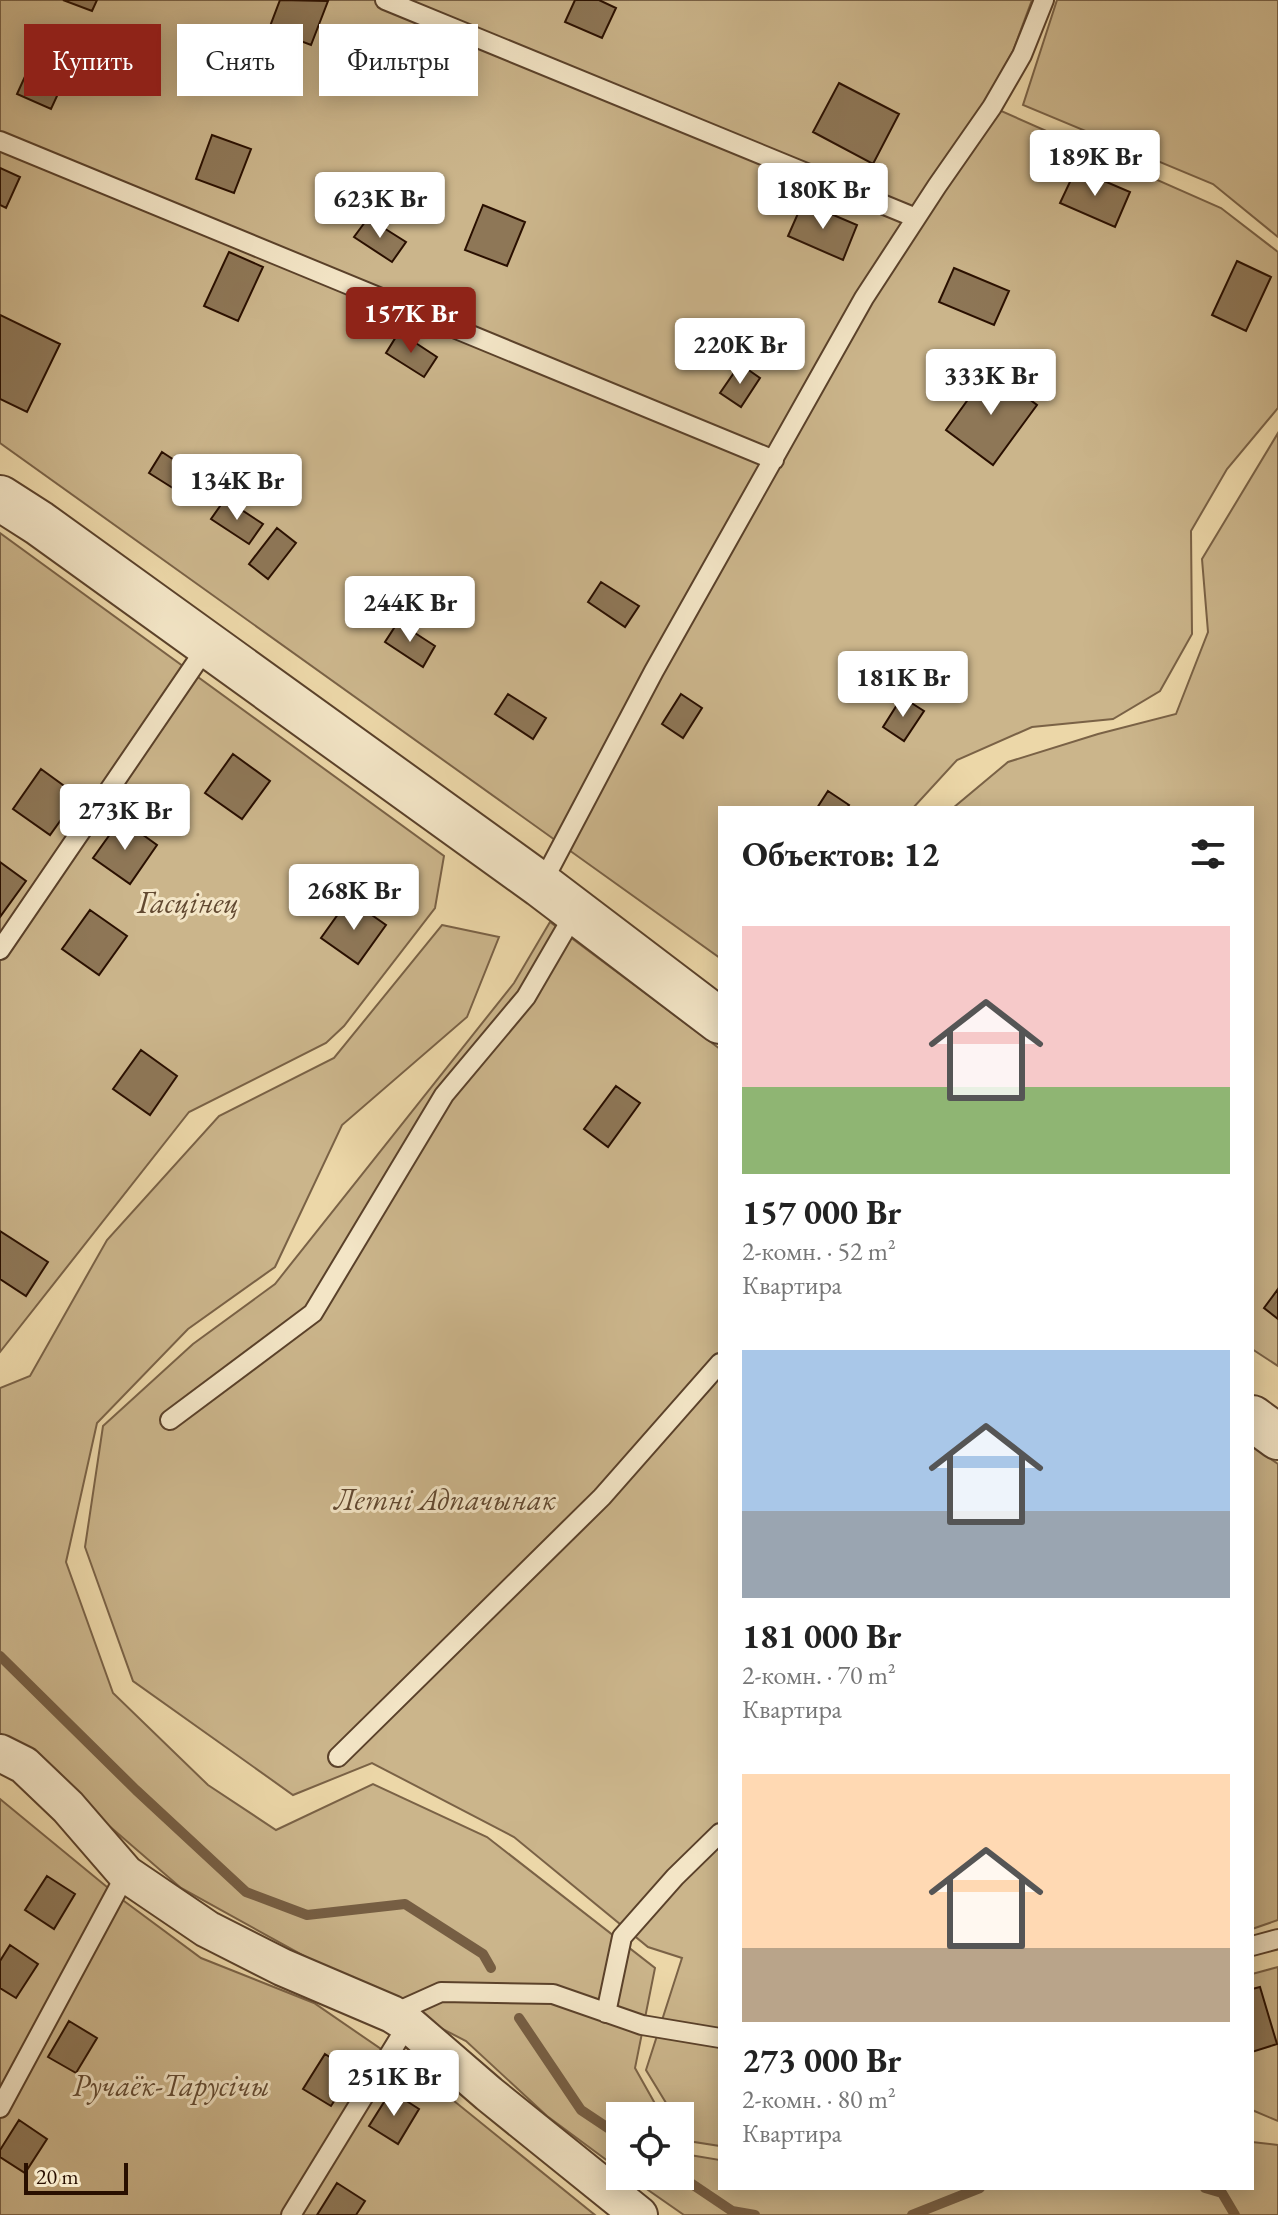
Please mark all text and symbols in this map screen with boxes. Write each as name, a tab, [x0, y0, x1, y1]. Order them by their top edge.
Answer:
chip: Купить	[24, 24, 161, 96]
chip: Снять	[177, 24, 303, 96]
chip: Фильтры	[319, 24, 478, 96]
pin: 189K Br	[1021, 130, 1169, 198]
text: 189K Br	[1048, 139, 1142, 173]
pin: 180K Br	[749, 163, 897, 231]
pin: 623K Br	[306, 172, 454, 240]
text: 180K Br	[776, 172, 870, 206]
text: 623K Br	[333, 181, 427, 215]
pin: 157K Br	[337, 287, 485, 355]
text: 157K Br	[364, 296, 458, 330]
pin: 220K Br	[666, 318, 814, 386]
text: 220K Br	[693, 327, 787, 361]
pin: 333K Br	[917, 349, 1065, 417]
text: 333K Br	[944, 358, 1038, 392]
pin: 134K Br	[163, 454, 311, 522]
text: 134K Br	[190, 463, 284, 497]
pin: 244K Br	[336, 576, 484, 644]
text: 244K Br	[363, 585, 457, 619]
pin: 181K Br	[829, 651, 977, 719]
text: 181K Br	[856, 660, 950, 694]
pin: 273K Br	[51, 784, 199, 852]
text: 273K Br	[78, 793, 172, 827]
text: Объектов: 12	[742, 832, 939, 876]
icon: filters	[1186, 832, 1230, 876]
pin: 268K Br	[280, 864, 428, 932]
text: 268K Br	[307, 873, 401, 907]
park label: Гасцінец	[136, 883, 239, 922]
icon: home	[914, 978, 1058, 1122]
text: 157 000 Br	[742, 1190, 901, 1234]
text: 2-комн. · 52 m²	[742, 1234, 896, 1268]
text: Квартира	[742, 1268, 842, 1302]
icon: home	[914, 1402, 1058, 1546]
park label: Летні Адпачынак	[332, 1480, 556, 1519]
text: 181 000 Br	[742, 1614, 901, 1658]
text: 2-комн. · 70 m²	[742, 1658, 896, 1692]
text: Квартира	[742, 1692, 842, 1726]
icon: home	[914, 1826, 1058, 1970]
text: 273 000 Br	[742, 2038, 901, 2082]
pin: 251K Br	[320, 2050, 468, 2118]
text: 251K Br	[347, 2059, 441, 2093]
park label: Ручаёк-Тарусічы	[72, 2066, 270, 2105]
text: 2-комн. · 80 m²	[742, 2082, 896, 2116]
map controls	[606, 2102, 694, 2190]
button: locate	[606, 2102, 694, 2190]
text: Квартира	[742, 2116, 842, 2150]
scale bar	[24, 2159, 128, 2195]
text: 20 m	[36, 2162, 79, 2191]

